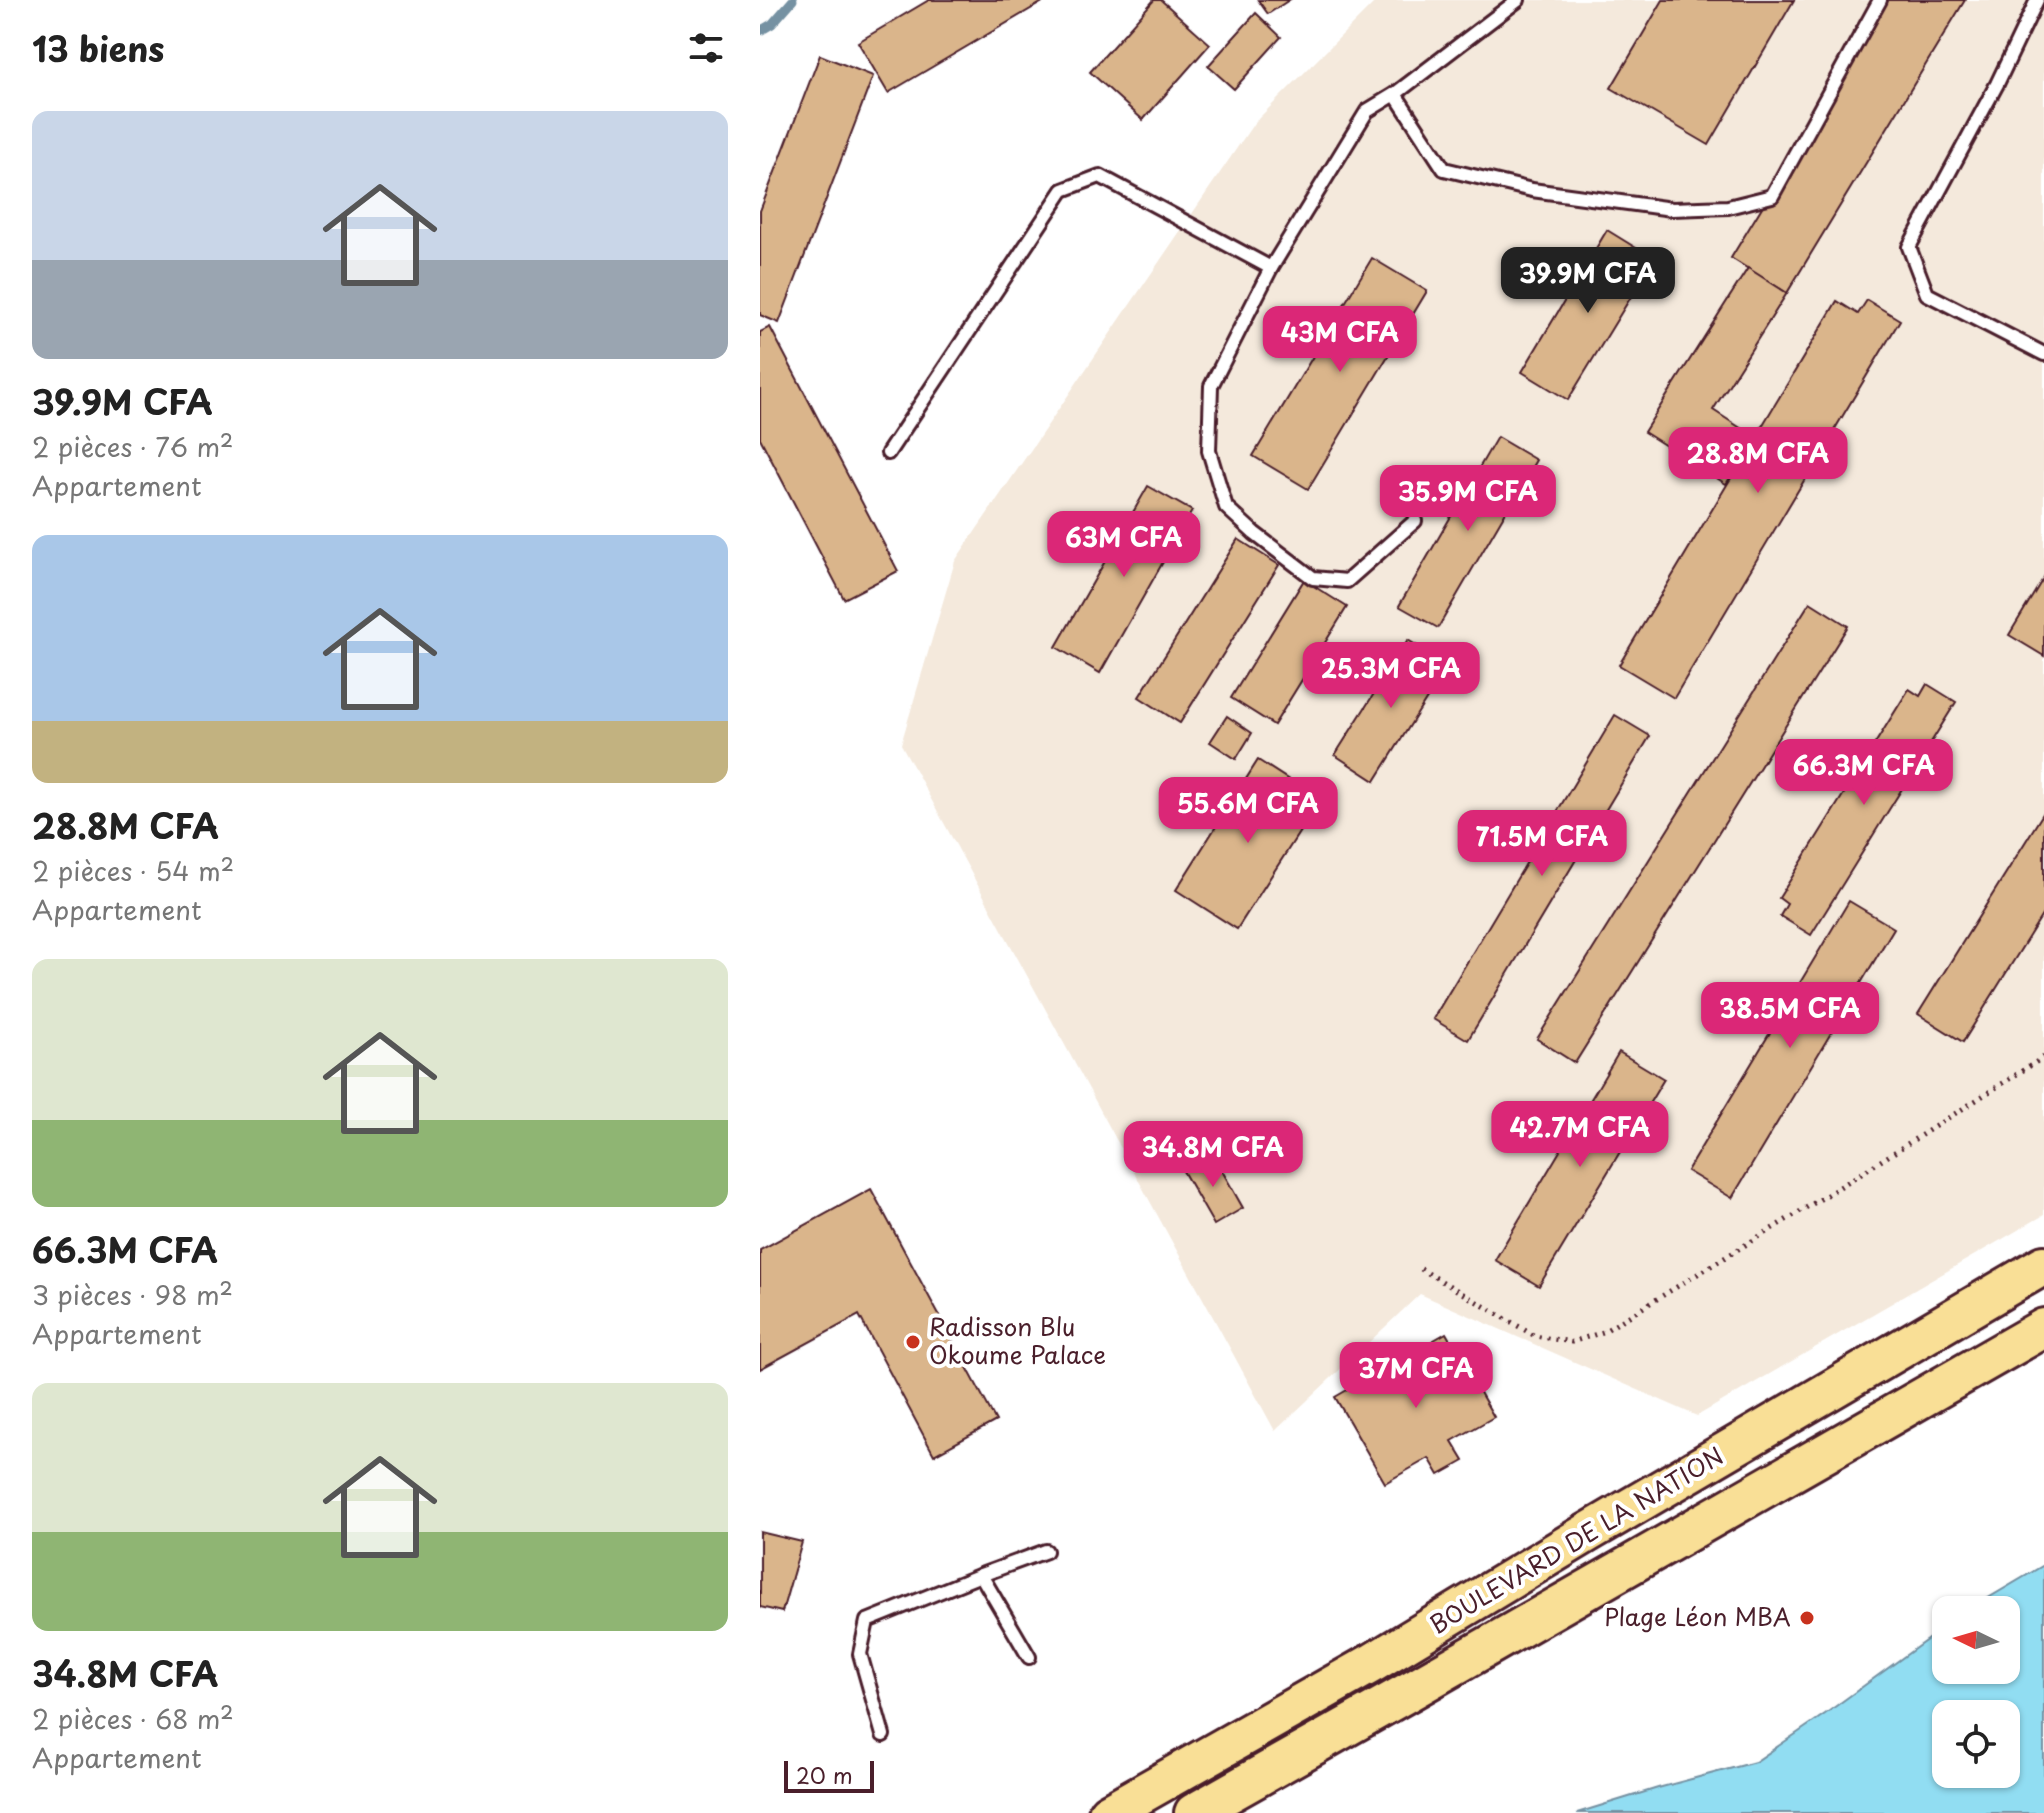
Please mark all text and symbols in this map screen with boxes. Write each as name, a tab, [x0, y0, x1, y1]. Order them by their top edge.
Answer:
text: 13 biens	[32, 22, 165, 74]
icon: filters	[684, 26, 728, 70]
icon: home	[308, 163, 452, 307]
pin: 39.9M CFA	[1496, 247, 1680, 315]
text: 39.9M CFA	[1519, 253, 1657, 292]
pin: 43M CFA	[1266, 306, 1414, 374]
text: 43M CFA	[1281, 312, 1399, 351]
text: 39.9M CFA	[32, 375, 213, 427]
text: 2 pièces · 76 m²	[32, 427, 233, 466]
pin: 28.8M CFA	[1666, 427, 1850, 495]
text: 28.8M CFA	[1687, 433, 1830, 472]
pin: 35.9M CFA	[1376, 465, 1560, 533]
text: Appartement	[32, 466, 202, 505]
text: 35.9M CFA	[1398, 471, 1538, 510]
pin: 63M CFA	[1050, 511, 1198, 579]
text: 63M CFA	[1065, 517, 1183, 556]
icon: home	[308, 587, 452, 731]
pin: 25.3M CFA	[1299, 642, 1483, 710]
text: 25.3M CFA	[1321, 648, 1461, 687]
pin: 66.3M CFA	[1772, 739, 1956, 807]
text: 66.3M CFA	[1793, 745, 1935, 784]
pin: 55.6M CFA	[1156, 777, 1340, 845]
text: 55.6M CFA	[1177, 783, 1319, 822]
text: 28.8M CFA	[32, 799, 219, 851]
pin: 71.5M CFA	[1450, 810, 1634, 878]
text: 71.5M CFA	[1476, 816, 1608, 855]
text: 2 pièces · 54 m²	[32, 851, 234, 890]
text: Appartement	[32, 890, 202, 929]
pin: 38.5M CFA	[1698, 982, 1882, 1050]
text: 38.5M CFA	[1719, 988, 1861, 1027]
icon: home	[308, 1011, 452, 1155]
pin: 42.7M CFA	[1488, 1101, 1672, 1169]
text: 42.7M CFA	[1509, 1107, 1651, 1146]
pin: 34.8M CFA	[1121, 1121, 1305, 1189]
text: 34.8M CFA	[1142, 1127, 1284, 1166]
text: 66.3M CFA	[32, 1223, 218, 1275]
text: 3 pièces · 98 m²	[32, 1275, 233, 1314]
place label: Radisson Blu Okoume Palace	[929, 1308, 1106, 1372]
text: Appartement	[32, 1314, 202, 1353]
marker: Radisson Blu Okoume Palace	[904, 1333, 922, 1351]
pin: 37M CFA	[1342, 1342, 1490, 1410]
text: 37M CFA	[1358, 1348, 1474, 1387]
icon: home	[308, 1435, 452, 1579]
street label: BOULEVARD DE LA NATION	[1422, 1437, 1730, 1642]
north arrow	[1932, 1596, 2020, 1684]
map controls	[1932, 1596, 2020, 1788]
place label: Plage Léon MBA	[1604, 1598, 1791, 1634]
marker: Plage Léon MBA	[1798, 1609, 1816, 1627]
text: 34.8M CFA	[32, 1647, 218, 1699]
text: 2 pièces · 68 m²	[32, 1699, 234, 1738]
button: locate	[1932, 1700, 2020, 1788]
text: Appartement	[32, 1738, 202, 1777]
scale bar	[784, 1757, 874, 1793]
text: 20 m	[796, 1758, 853, 1791]

